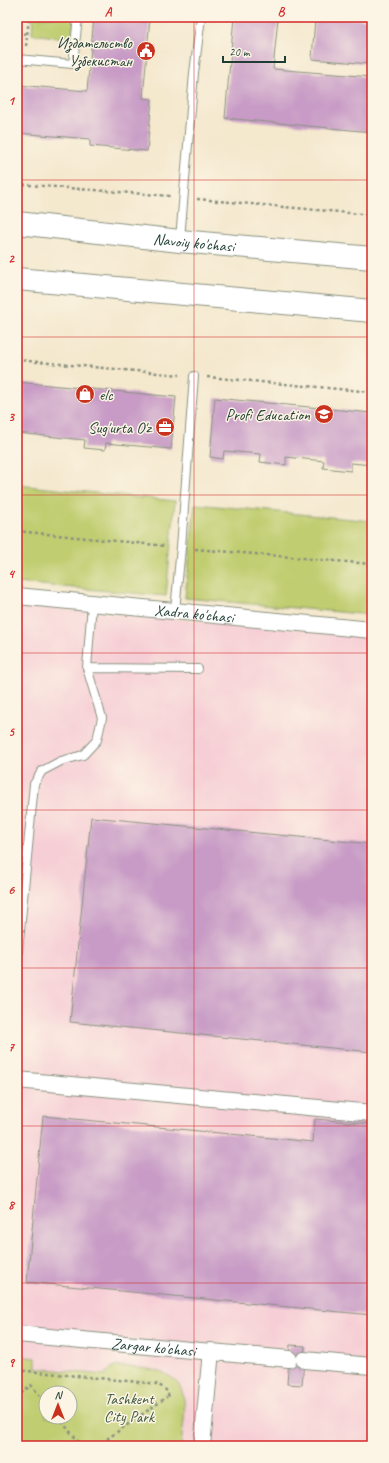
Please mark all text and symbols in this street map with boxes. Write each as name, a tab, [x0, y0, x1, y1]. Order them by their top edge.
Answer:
text: A	[105, 4, 113, 20]
text: B	[278, 4, 286, 20]
place label: Издательство Узбекистан	[57, 33, 133, 71]
scale bar	[223, 38, 285, 64]
public building icon: Издательство Узбекистан	[135, 40, 157, 62]
text: 20 m	[229, 44, 251, 60]
text: 1	[8, 93, 16, 109]
street label: Navoiy ko'chasi	[152, 229, 237, 257]
text: 2	[8, 251, 15, 267]
shop icon: elc	[74, 383, 96, 405]
place label: elc	[99, 385, 114, 405]
school or university icon: Profi Education	[313, 403, 335, 425]
place label: Profi Education	[226, 405, 311, 425]
text: 3	[8, 409, 15, 425]
office icon: Sug'urta O'z	[154, 416, 176, 438]
place label: Sug'urta O'z	[88, 418, 153, 438]
text: 4	[8, 566, 16, 582]
street label: Xadra ko'chasi	[154, 600, 237, 628]
text: 5	[8, 724, 15, 740]
text: 6	[8, 882, 15, 898]
text: 7	[8, 1039, 15, 1055]
text: 8	[8, 1197, 16, 1213]
street label: Zargar ko'chasi	[110, 1334, 198, 1362]
text: 9	[8, 1355, 15, 1371]
north arrow	[38, 1385, 78, 1425]
text: N	[55, 1388, 64, 1402]
park label: Tashkent City Park	[104, 1389, 155, 1427]

